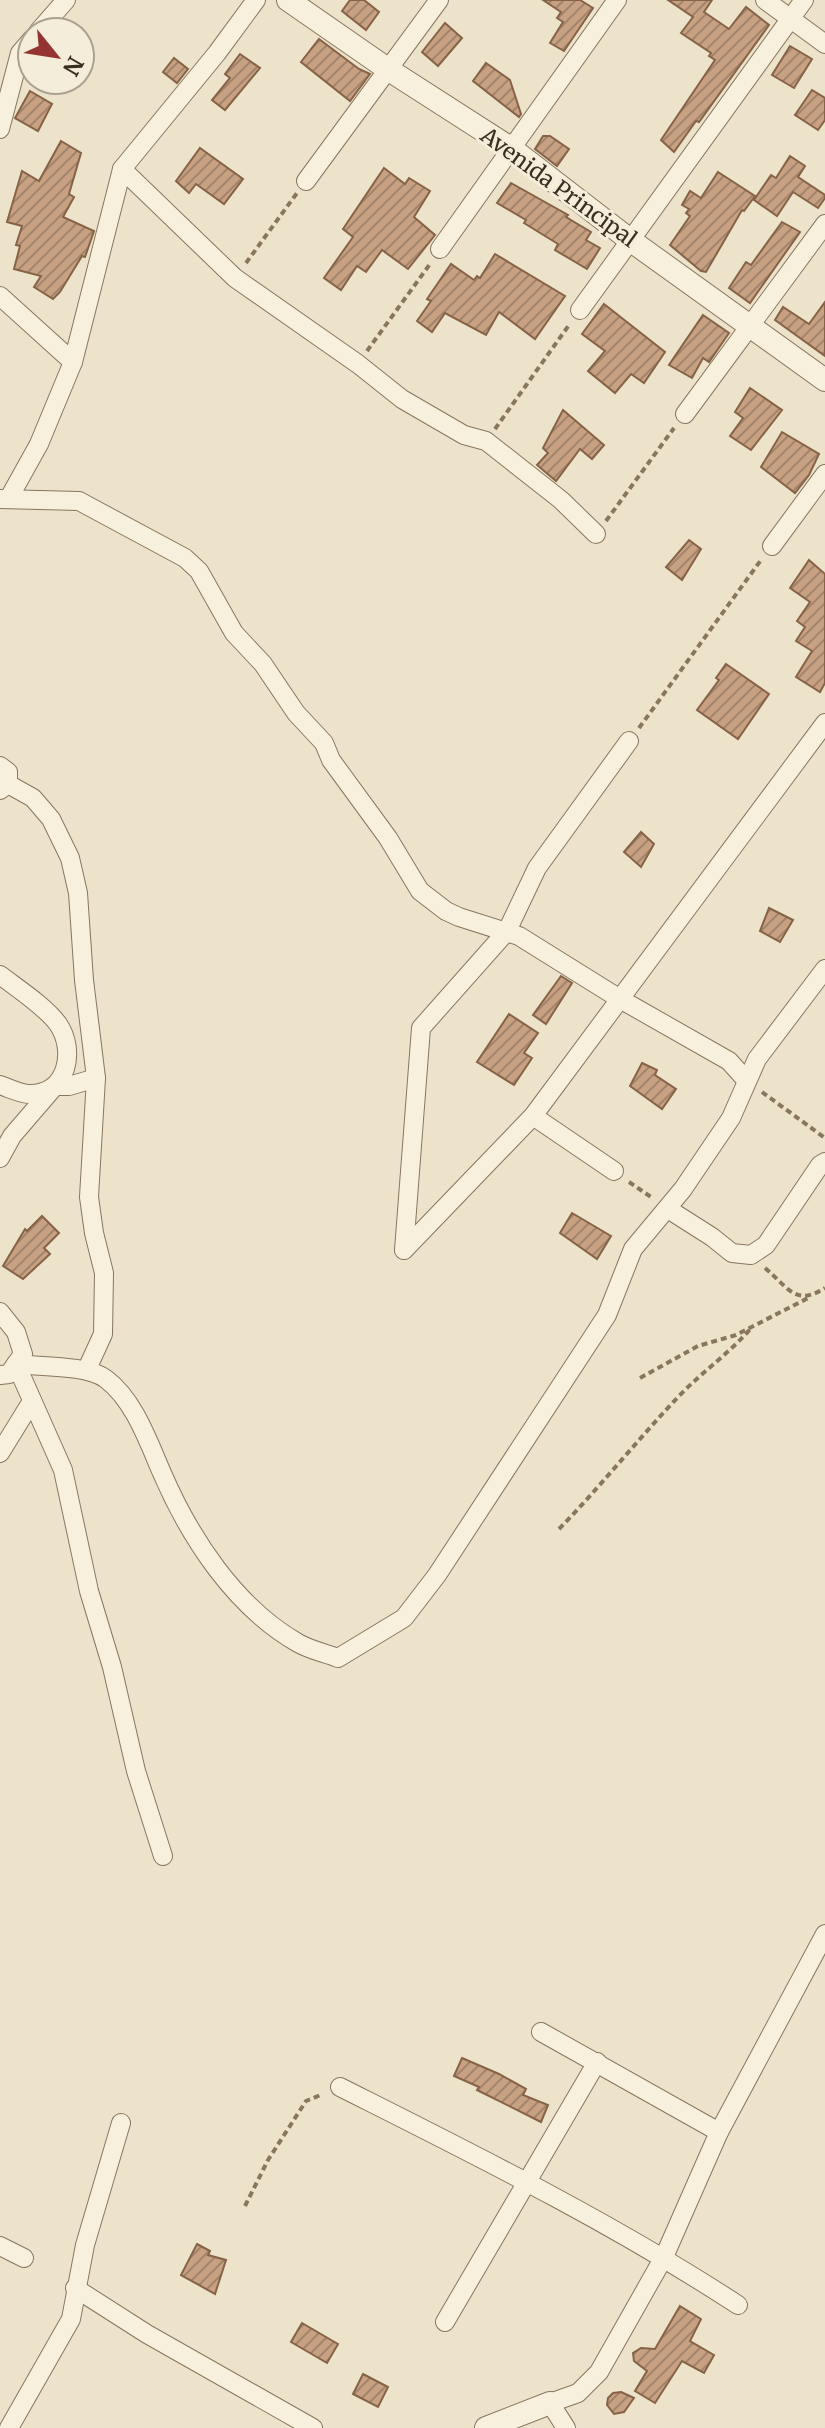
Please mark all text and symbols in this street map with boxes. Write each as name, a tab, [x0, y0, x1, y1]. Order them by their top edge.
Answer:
north arrow	[16, 16, 96, 96]
text: N	[57, 51, 90, 81]
street label: Avenida Principal	[475, 120, 643, 253]

